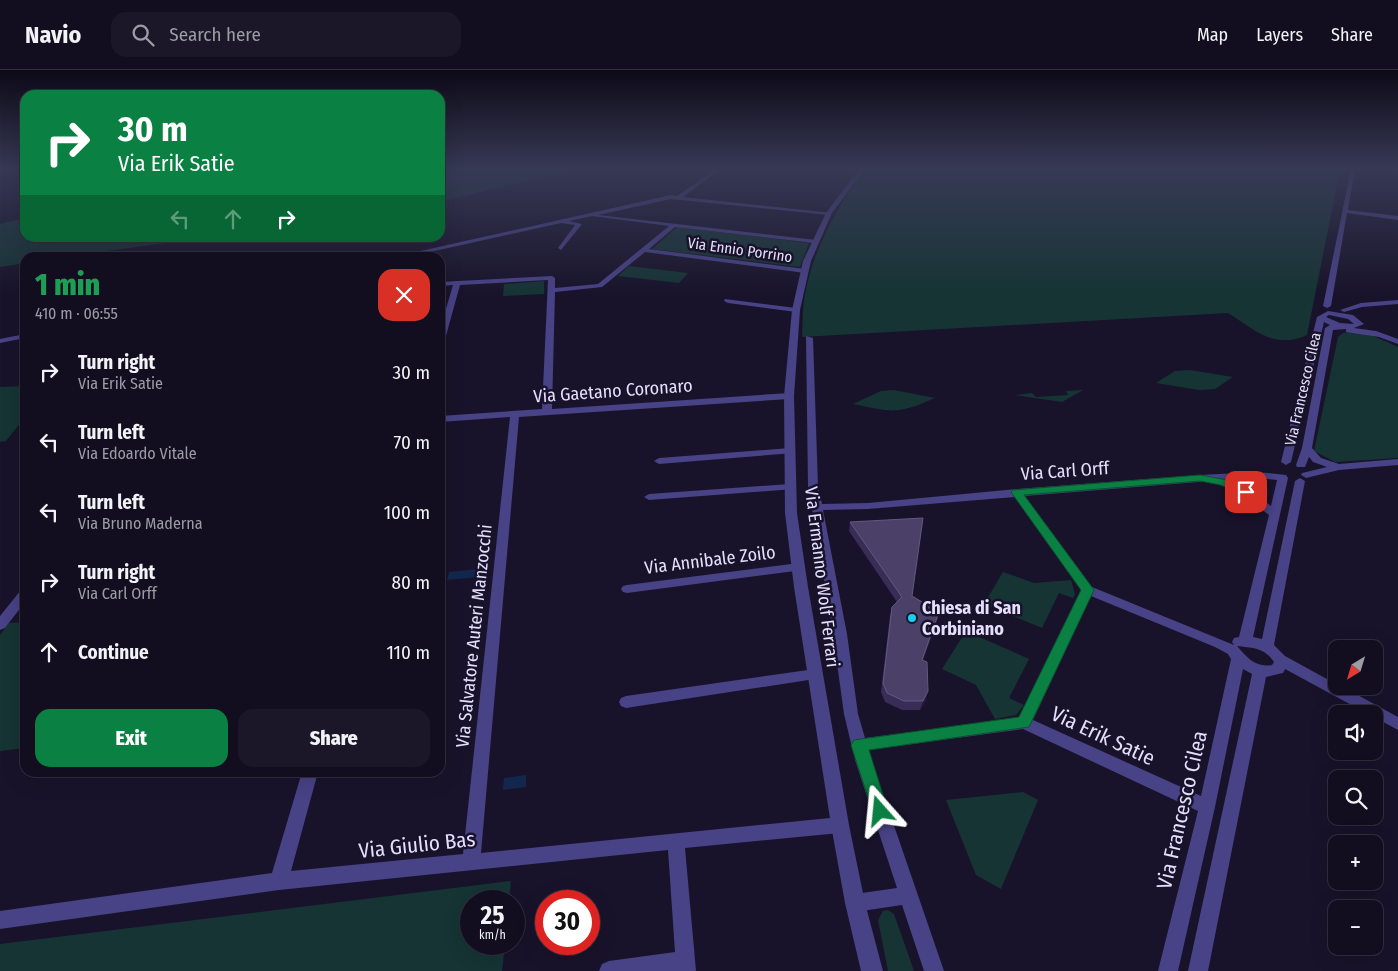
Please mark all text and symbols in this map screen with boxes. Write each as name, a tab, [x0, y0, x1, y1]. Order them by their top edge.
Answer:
search box	[111, 12, 461, 57]
text: Navio	[25, 21, 81, 49]
icon: search	[129, 21, 157, 49]
text: Search here	[169, 23, 261, 46]
text: Map	[1197, 24, 1228, 46]
text: Layers	[1256, 24, 1303, 46]
text: Share	[1331, 24, 1373, 46]
text: 30 m	[118, 108, 188, 150]
icon: right	[35, 110, 100, 175]
text: Via Erik Satie	[118, 150, 235, 177]
icon: left	[166, 205, 194, 233]
icon: ahead	[219, 205, 247, 233]
icon: right	[272, 205, 300, 233]
street label: Via Ennio Porrino	[687, 234, 794, 266]
text: 1 min	[35, 267, 100, 303]
button: close	[378, 269, 430, 321]
text: 410 m · 06:55	[35, 304, 118, 323]
street label: Via Francesco Cilea	[1281, 331, 1325, 447]
text: Turn right	[78, 351, 155, 374]
icon: right	[35, 358, 63, 386]
text: 30 m	[392, 361, 430, 384]
text: Via Erik Satie	[78, 374, 163, 393]
street label: Via Gaetano Coronaro	[533, 374, 693, 408]
text: Turn left	[78, 421, 145, 444]
icon: left	[35, 428, 63, 456]
text: 70 m	[394, 431, 430, 454]
text: Via Edoardo Vitale	[78, 444, 197, 463]
street label: Via Carl Orff	[1020, 457, 1111, 485]
pin	[1225, 471, 1267, 513]
icon: arrive	[1232, 478, 1260, 506]
street label: Via Ermanno Wolf Ferrari	[800, 485, 844, 669]
text: Turn left	[78, 491, 145, 514]
icon: left	[35, 498, 63, 526]
text: 100 m	[384, 501, 430, 524]
text: Via Bruno Maderna	[78, 514, 203, 533]
street label: Via Salvatore Auteri Manzocchi	[451, 523, 497, 749]
street label: Via Annibale Zoilo	[643, 541, 777, 579]
text: Turn right	[78, 561, 155, 584]
icon: right	[35, 568, 63, 596]
text: 80 m	[392, 571, 430, 594]
text: Via Carl Orff	[78, 584, 157, 603]
place label: Chiesa di San Corbiniano	[922, 597, 1021, 640]
marker: Chiesa di San Corbiniano	[906, 612, 918, 624]
icon: ahead	[35, 638, 63, 666]
north arrow	[1328, 640, 1382, 695]
map controls	[1328, 640, 1383, 955]
text: Continue	[78, 641, 149, 664]
text: 110 m	[386, 641, 430, 664]
street label: Via Erik Satie	[1047, 701, 1159, 771]
button: sound	[1328, 705, 1383, 760]
button: Exit	[35, 709, 228, 767]
button: Share	[238, 709, 430, 767]
street label: Via Francesco Cilea	[1151, 728, 1213, 892]
button: search	[1328, 770, 1383, 825]
position arrow	[853, 784, 905, 836]
street label: Via Giulio Bas	[357, 826, 477, 864]
button: +	[1328, 835, 1383, 890]
speed limit sign: 30	[535, 890, 600, 955]
button: −	[1328, 900, 1383, 955]
text: 25	[481, 901, 504, 931]
text: km/h	[479, 928, 506, 942]

